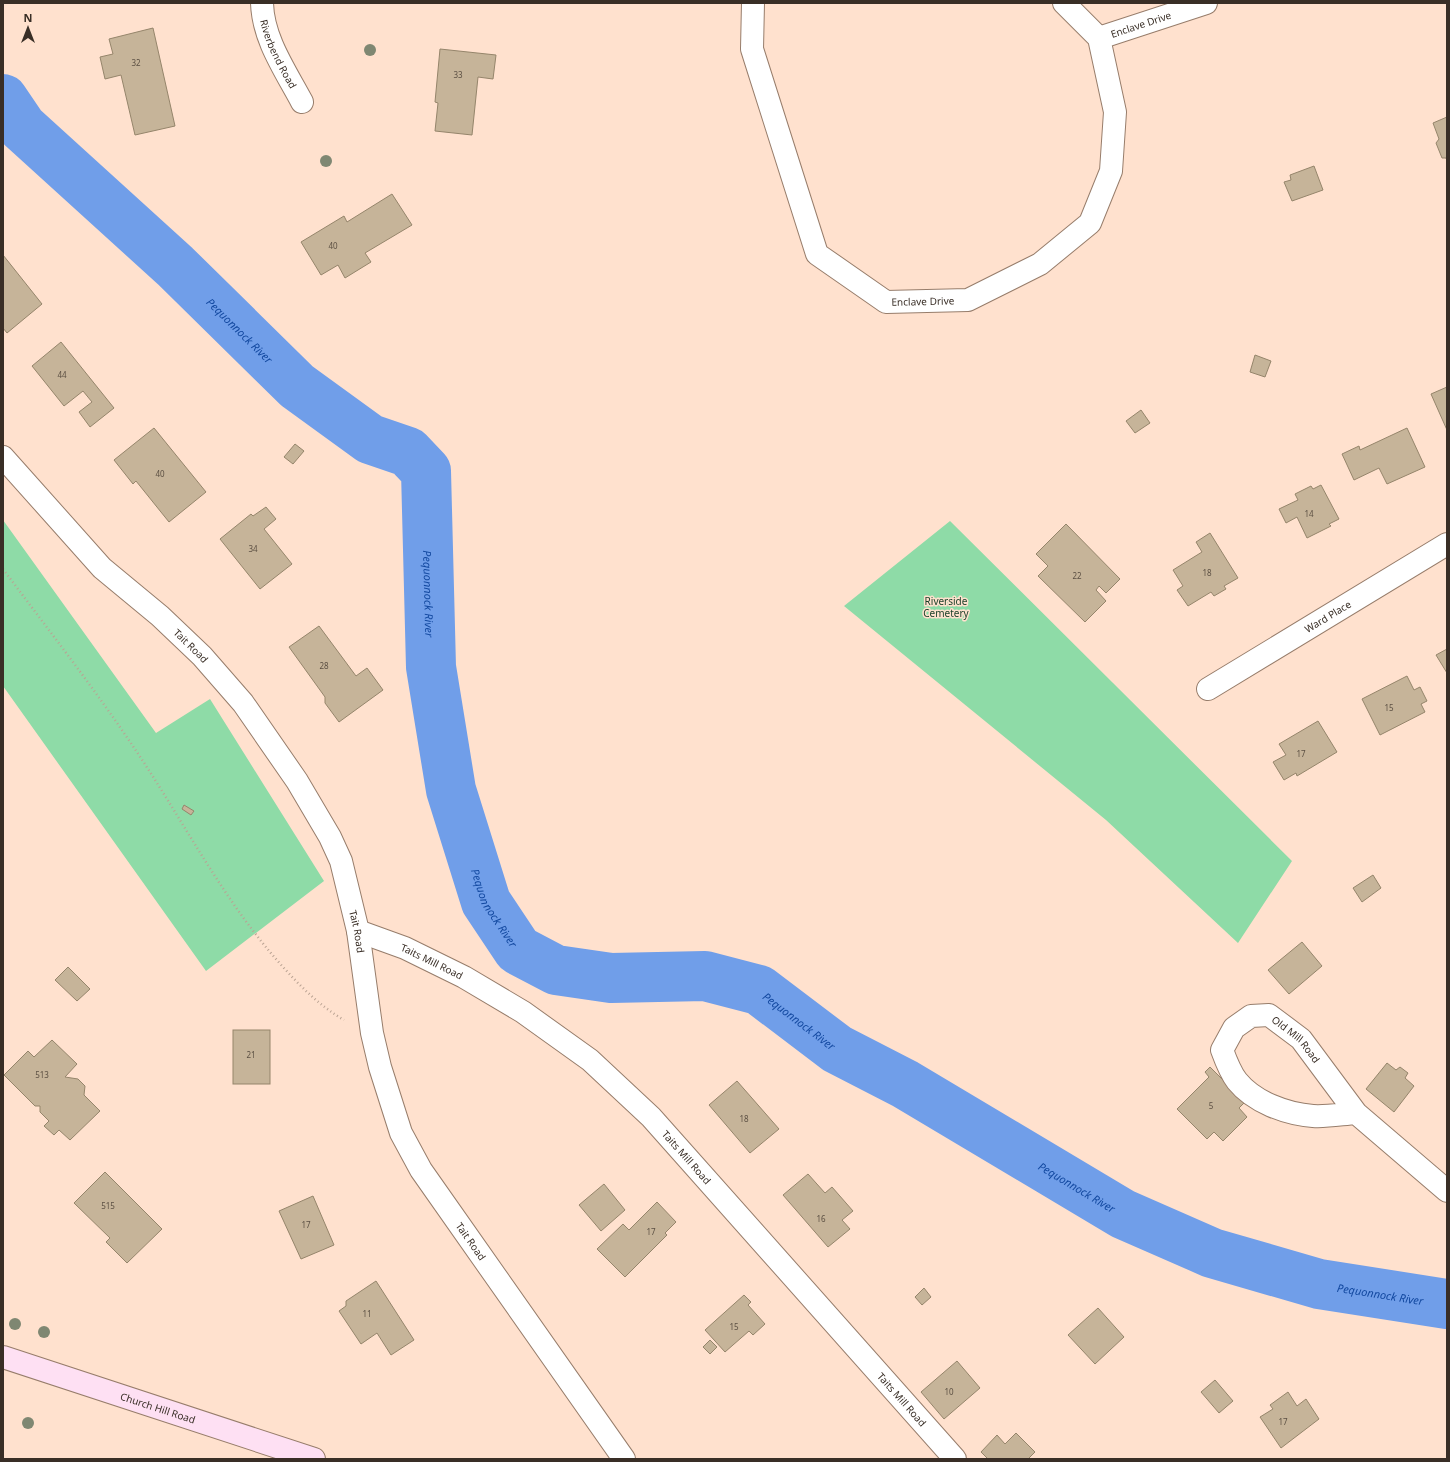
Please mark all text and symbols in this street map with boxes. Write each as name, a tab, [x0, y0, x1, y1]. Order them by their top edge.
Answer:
north arrow	[8, 8, 48, 48]
street label: Enclave Drive	[1109, 8, 1173, 41]
text: N	[24, 10, 32, 25]
street label: Riverbend Road	[257, 18, 300, 91]
house number: 32	[131, 57, 141, 68]
house number: 33	[453, 69, 463, 80]
house number: 40	[328, 240, 338, 251]
street label: Enclave Drive	[891, 293, 955, 309]
water label: Pequonnock River	[204, 294, 277, 366]
house number: 44	[57, 369, 67, 380]
house number: 40	[155, 468, 165, 479]
house number: 14	[1304, 508, 1314, 519]
house number: 34	[248, 543, 258, 554]
water label: Pequonnock River	[421, 550, 438, 638]
house number: 18	[1202, 567, 1212, 578]
house number: 22	[1072, 570, 1082, 581]
park label: Riverside Cemetery	[923, 594, 970, 620]
street label: Ward Place	[1302, 597, 1354, 636]
street label: Tait Road	[171, 626, 212, 666]
house number: 28	[319, 660, 329, 671]
house number: 15	[1384, 702, 1394, 713]
house number: 17	[1296, 748, 1306, 759]
water label: Pequonnock River	[468, 867, 522, 950]
street label: Tait Road	[346, 909, 368, 954]
street label: Taits Mill Road	[399, 940, 465, 982]
water label: Pequonnock River	[760, 988, 839, 1053]
street label: Old Mill Road	[1269, 1013, 1323, 1066]
house number: 21	[246, 1049, 256, 1060]
house number: 513	[35, 1069, 49, 1080]
house number: 5	[1209, 1100, 1214, 1111]
house number: 18	[739, 1113, 749, 1124]
street label: Taits Mill Road	[659, 1127, 714, 1187]
water label: Pequonnock River	[1036, 1158, 1119, 1216]
house number: 515	[101, 1200, 115, 1211]
house number: 16	[816, 1213, 826, 1224]
house number: 17	[301, 1219, 311, 1230]
street label: Tait Road	[453, 1220, 489, 1263]
house number: 17	[646, 1226, 656, 1237]
water label: Pequonnock River	[1336, 1279, 1425, 1308]
house number: 11	[362, 1308, 372, 1319]
house number: 15	[729, 1321, 739, 1332]
street label: Taits Mill Road	[874, 1369, 930, 1429]
house number: 10	[944, 1386, 954, 1397]
street label: Church Hill Road	[119, 1389, 197, 1427]
house number: 17	[1278, 1416, 1288, 1427]

